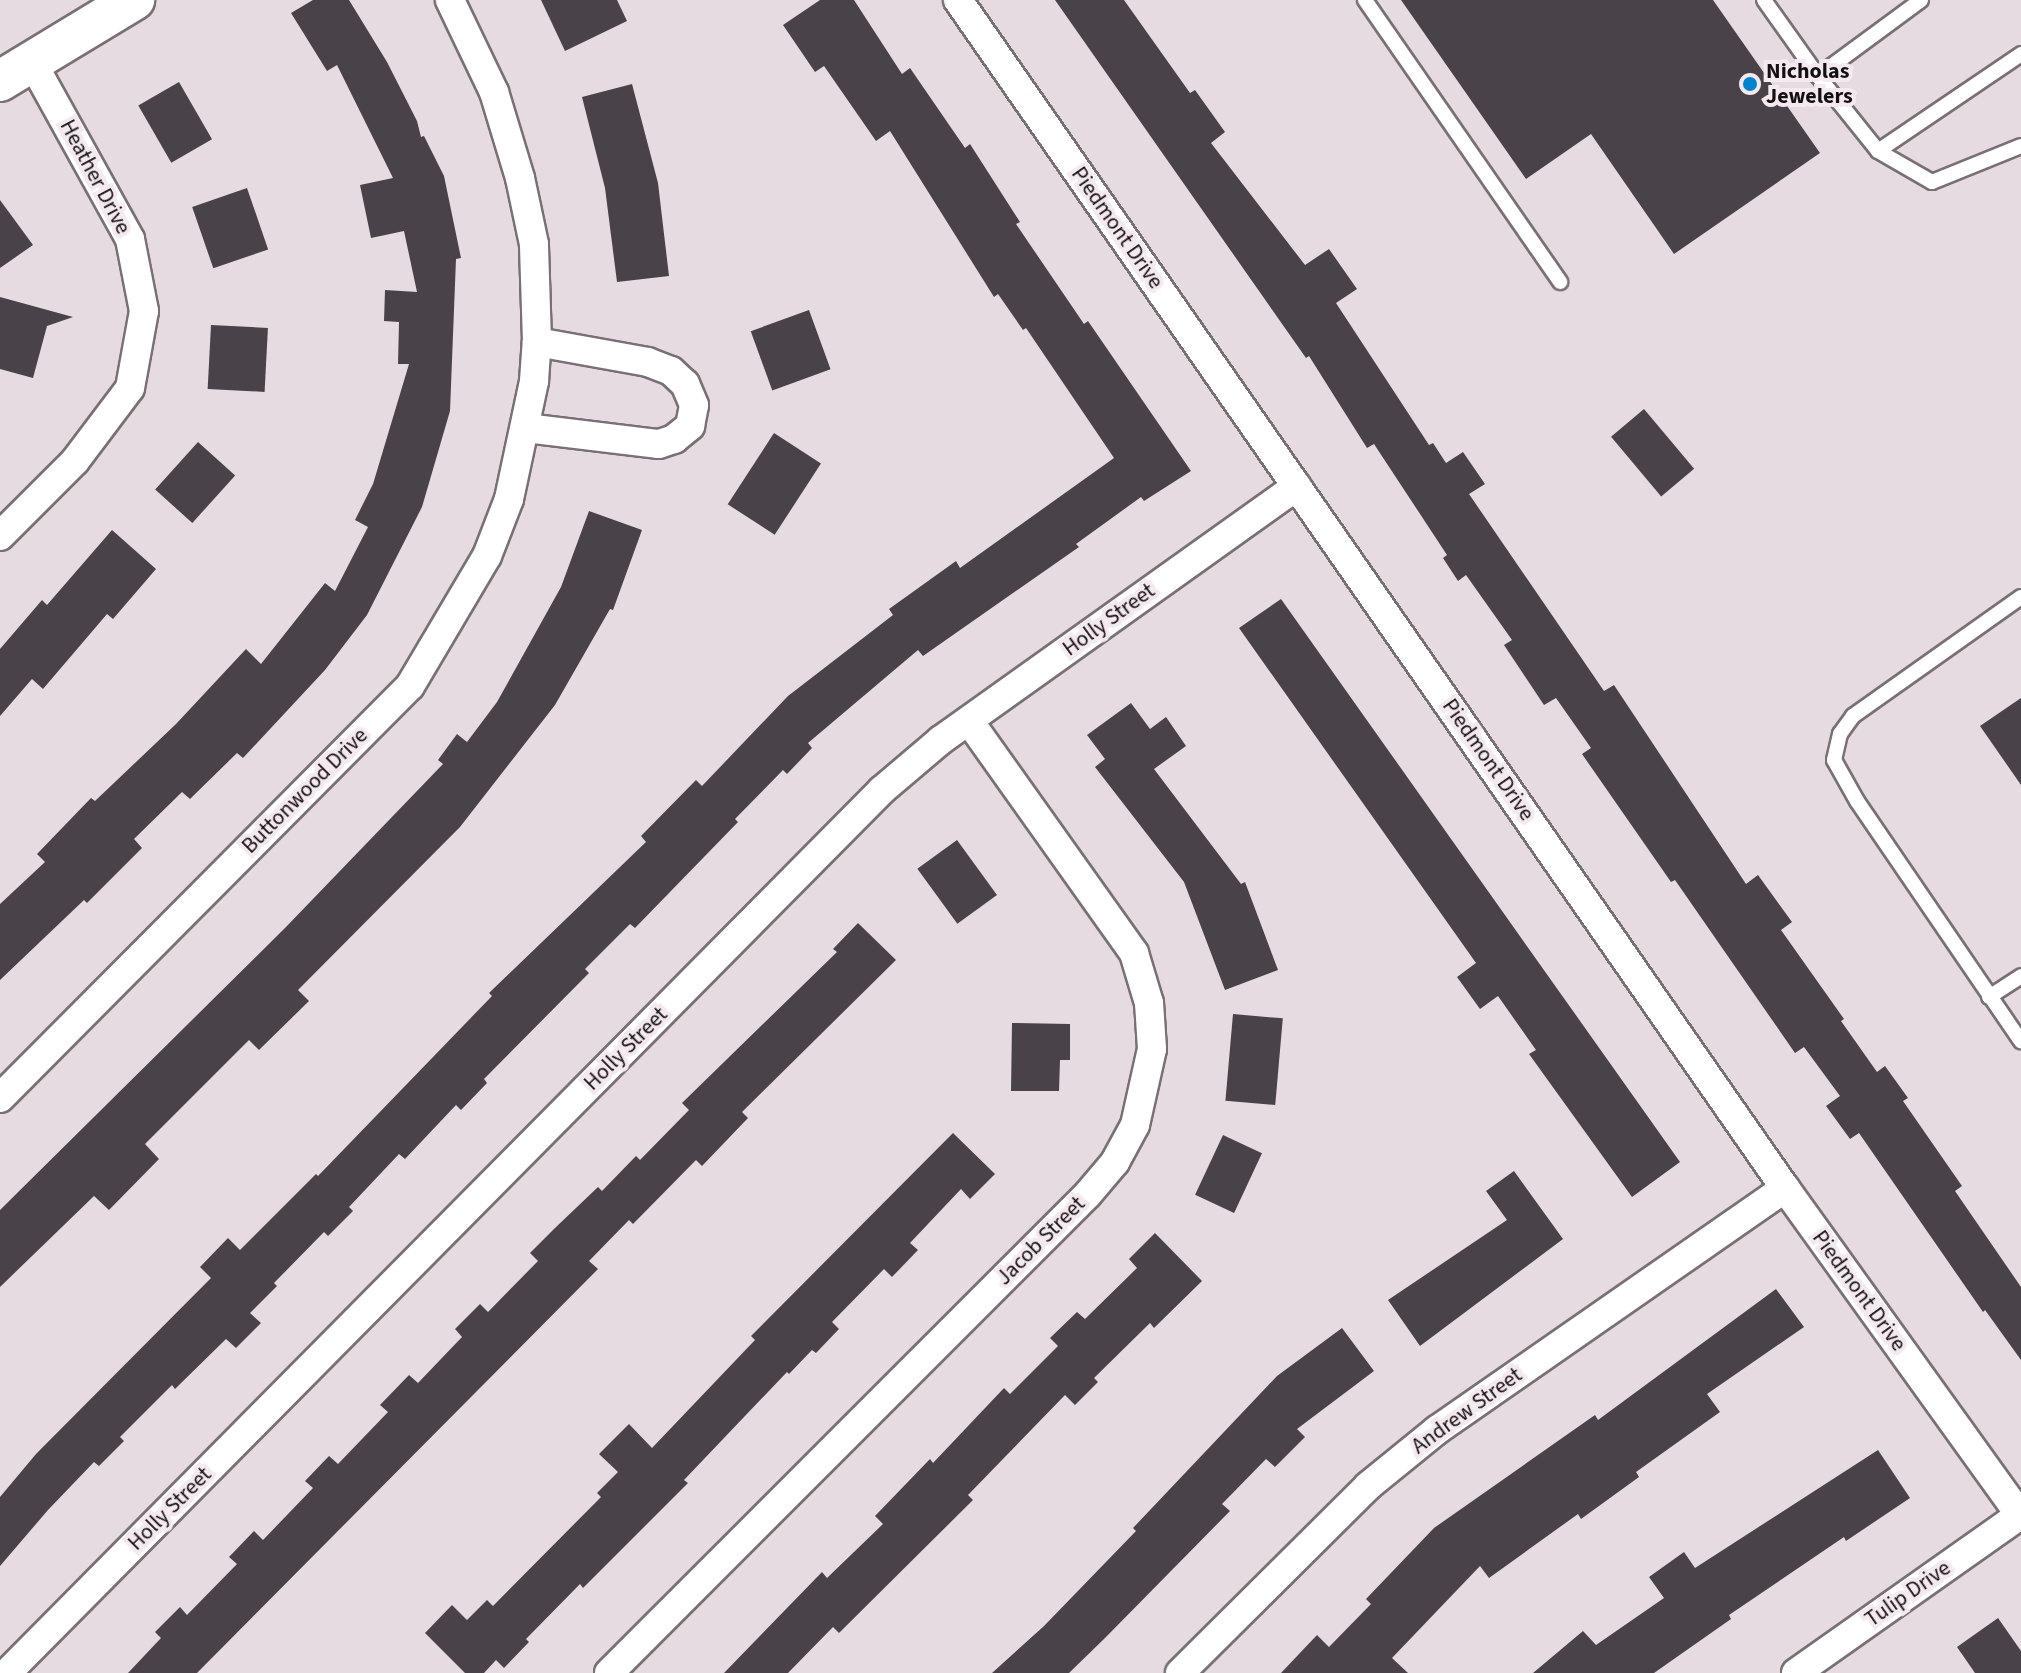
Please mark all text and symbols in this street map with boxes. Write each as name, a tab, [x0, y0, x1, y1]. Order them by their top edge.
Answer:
place label: Nicholas Jewelers	[1766, 58, 1853, 110]
marker: Nicholas Jewelers	[1741, 75, 1759, 93]
street label: Heather Drive	[54, 115, 136, 239]
street label: Piedmont Drive	[1065, 162, 1169, 294]
street label: Holly Street	[1058, 578, 1160, 662]
street label: Piedmont Drive	[1436, 694, 1540, 826]
street label: Buttonwood Drive	[237, 723, 373, 859]
street label: Holly Street	[579, 1002, 673, 1096]
street label: Jacob Street	[991, 1191, 1091, 1291]
street label: Piedmont Drive	[1806, 1226, 1912, 1356]
street label: Andrew Street	[1407, 1362, 1527, 1460]
street label: Holly Street	[123, 1462, 217, 1556]
street label: Tulip Drive	[1860, 1555, 1956, 1633]

